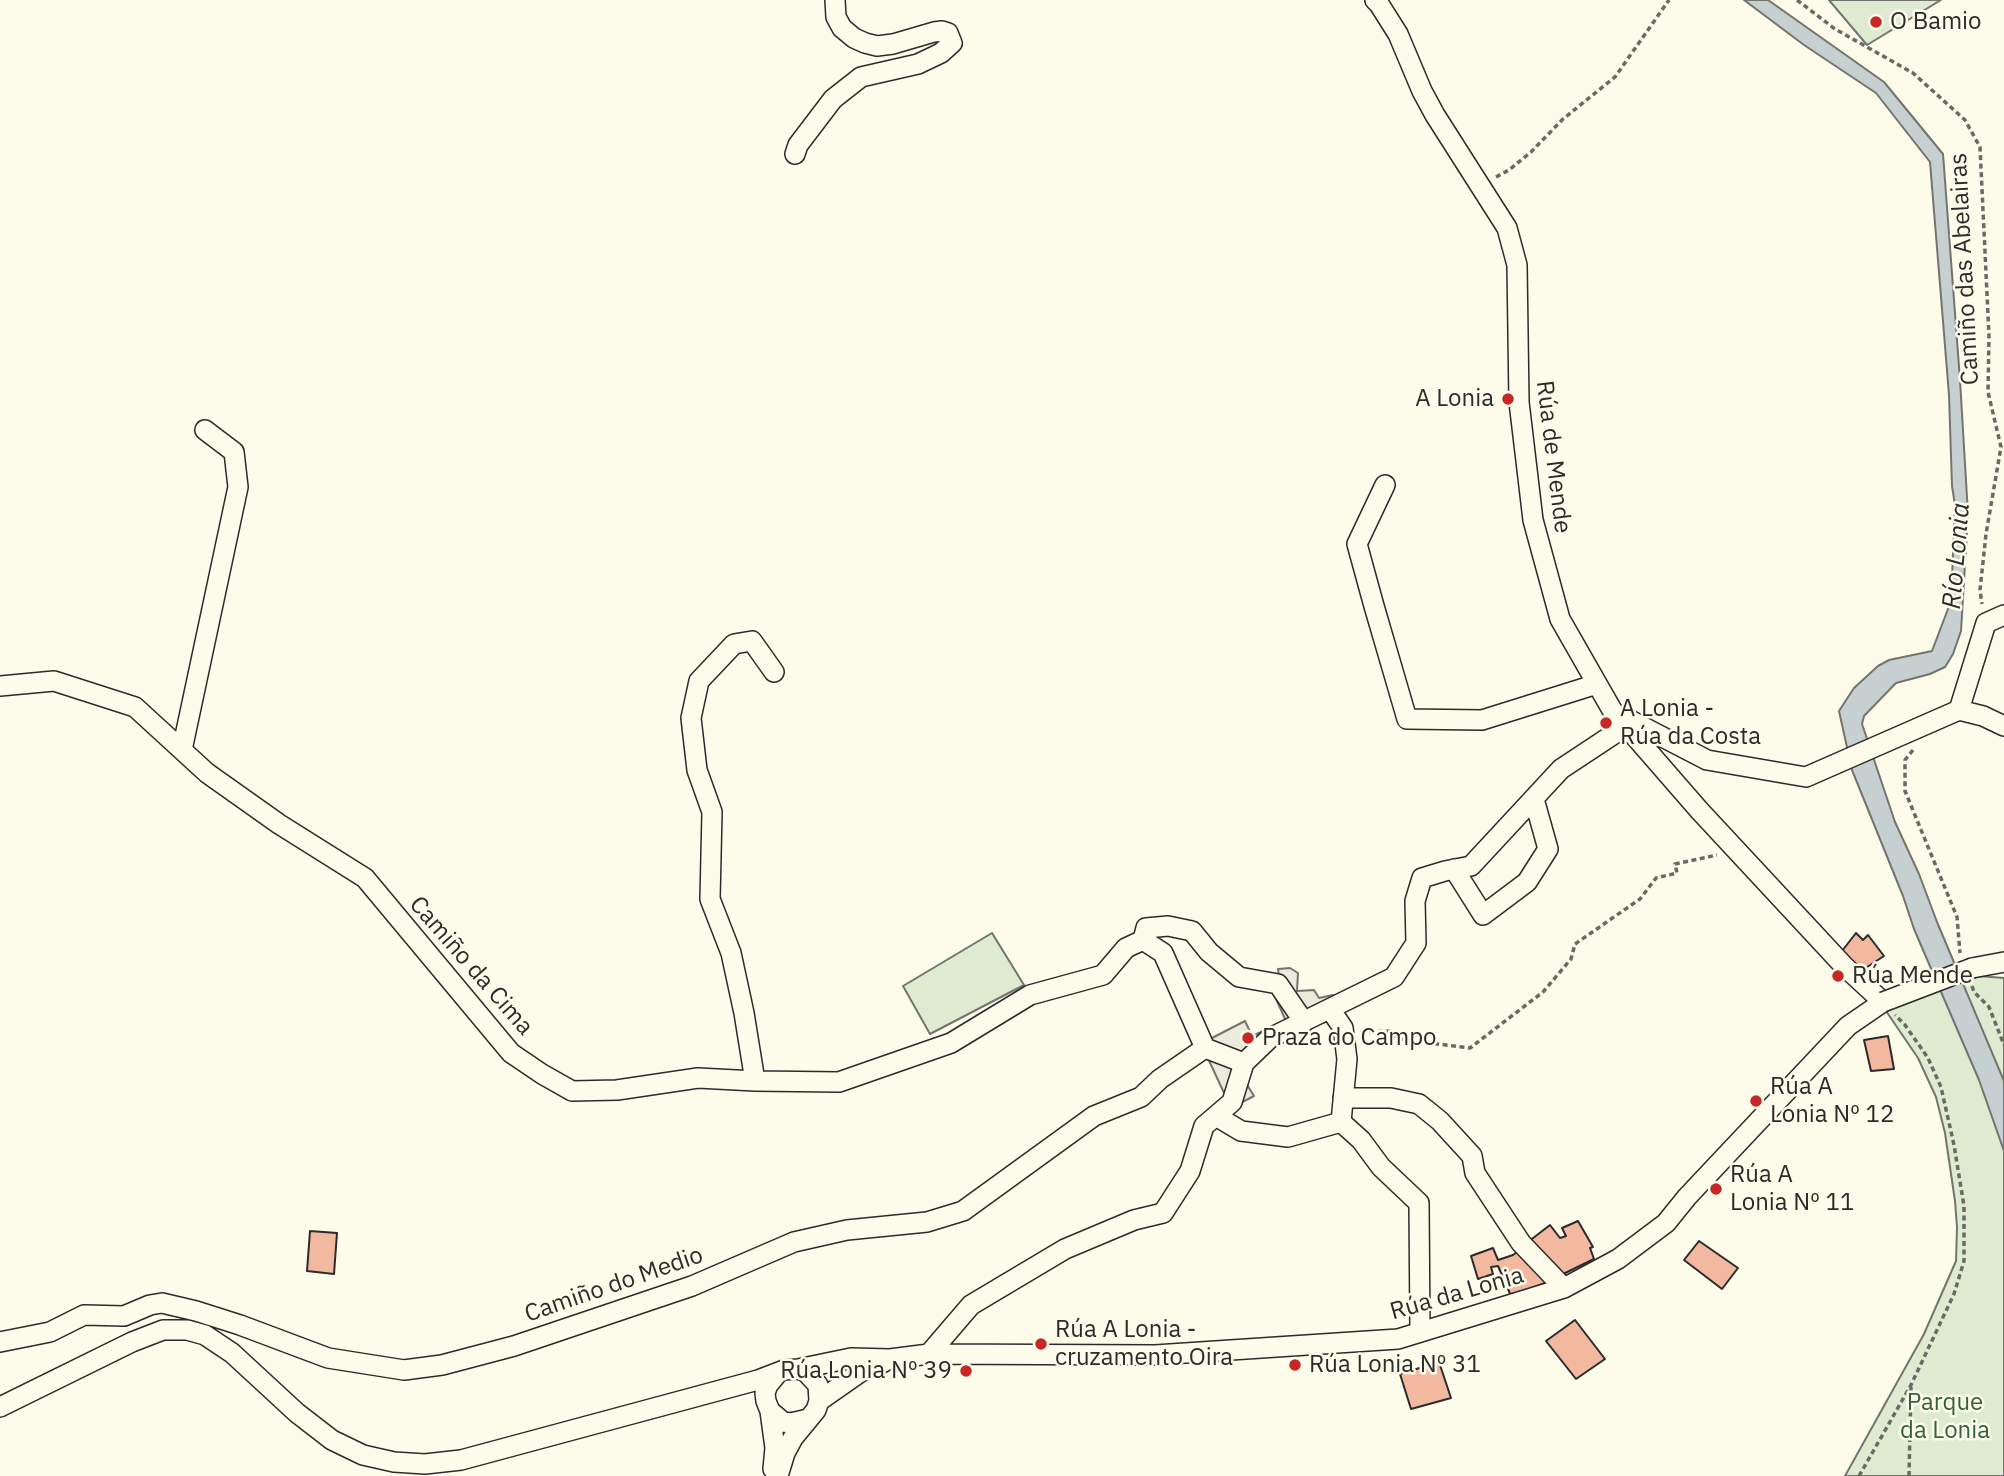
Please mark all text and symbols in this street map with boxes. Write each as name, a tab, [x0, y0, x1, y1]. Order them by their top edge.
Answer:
place label: O Bamio	[1890, 8, 1982, 36]
marker: O Bamio	[1868, 14, 1884, 30]
street label: Camiño das Abelairas	[1945, 152, 1985, 386]
street label: Rúa de Mende	[1529, 379, 1577, 535]
place label: A Lonia	[1415, 385, 1494, 413]
marker: A Lonia	[1500, 391, 1516, 407]
water label: Río Lonia	[1937, 501, 1977, 611]
place label: A Lonia - Rúa da Costa	[1620, 695, 1761, 751]
marker: A Lonia - Rúa da Costa	[1598, 715, 1614, 731]
street label: Camiño da Cima	[403, 891, 539, 1041]
place label: Rúa Mende	[1852, 962, 1973, 990]
marker: Rúa Mende	[1830, 968, 1846, 984]
place label: Praza do Campo	[1262, 1024, 1437, 1052]
marker: Praza do Campo	[1240, 1030, 1256, 1046]
place label: Rúa A Lonia Nº 12	[1770, 1073, 1894, 1129]
marker: Rúa A Lonia Nº 12	[1748, 1093, 1764, 1109]
place label: Rúa A Lonia Nº 11	[1730, 1161, 1854, 1217]
marker: Rúa A Lonia Nº 11	[1708, 1181, 1724, 1197]
street label: Camiño do Medio	[521, 1241, 707, 1329]
street label: Rúa da Lonia	[1387, 1261, 1527, 1327]
place label: Rúa A Lonia - cruzamento Oira	[1055, 1316, 1233, 1372]
marker: Rúa A Lonia - cruzamento Oira	[1033, 1336, 1049, 1352]
place label: Rúa Lonia Nº 31	[1309, 1351, 1481, 1379]
place label: Rúa Lonia Nº 39	[780, 1357, 952, 1385]
marker: Rúa Lonia Nº 31	[1287, 1357, 1303, 1373]
marker: Rúa Lonia Nº 39	[958, 1363, 974, 1379]
park label: Parque da Lonia	[1900, 1389, 1990, 1445]

